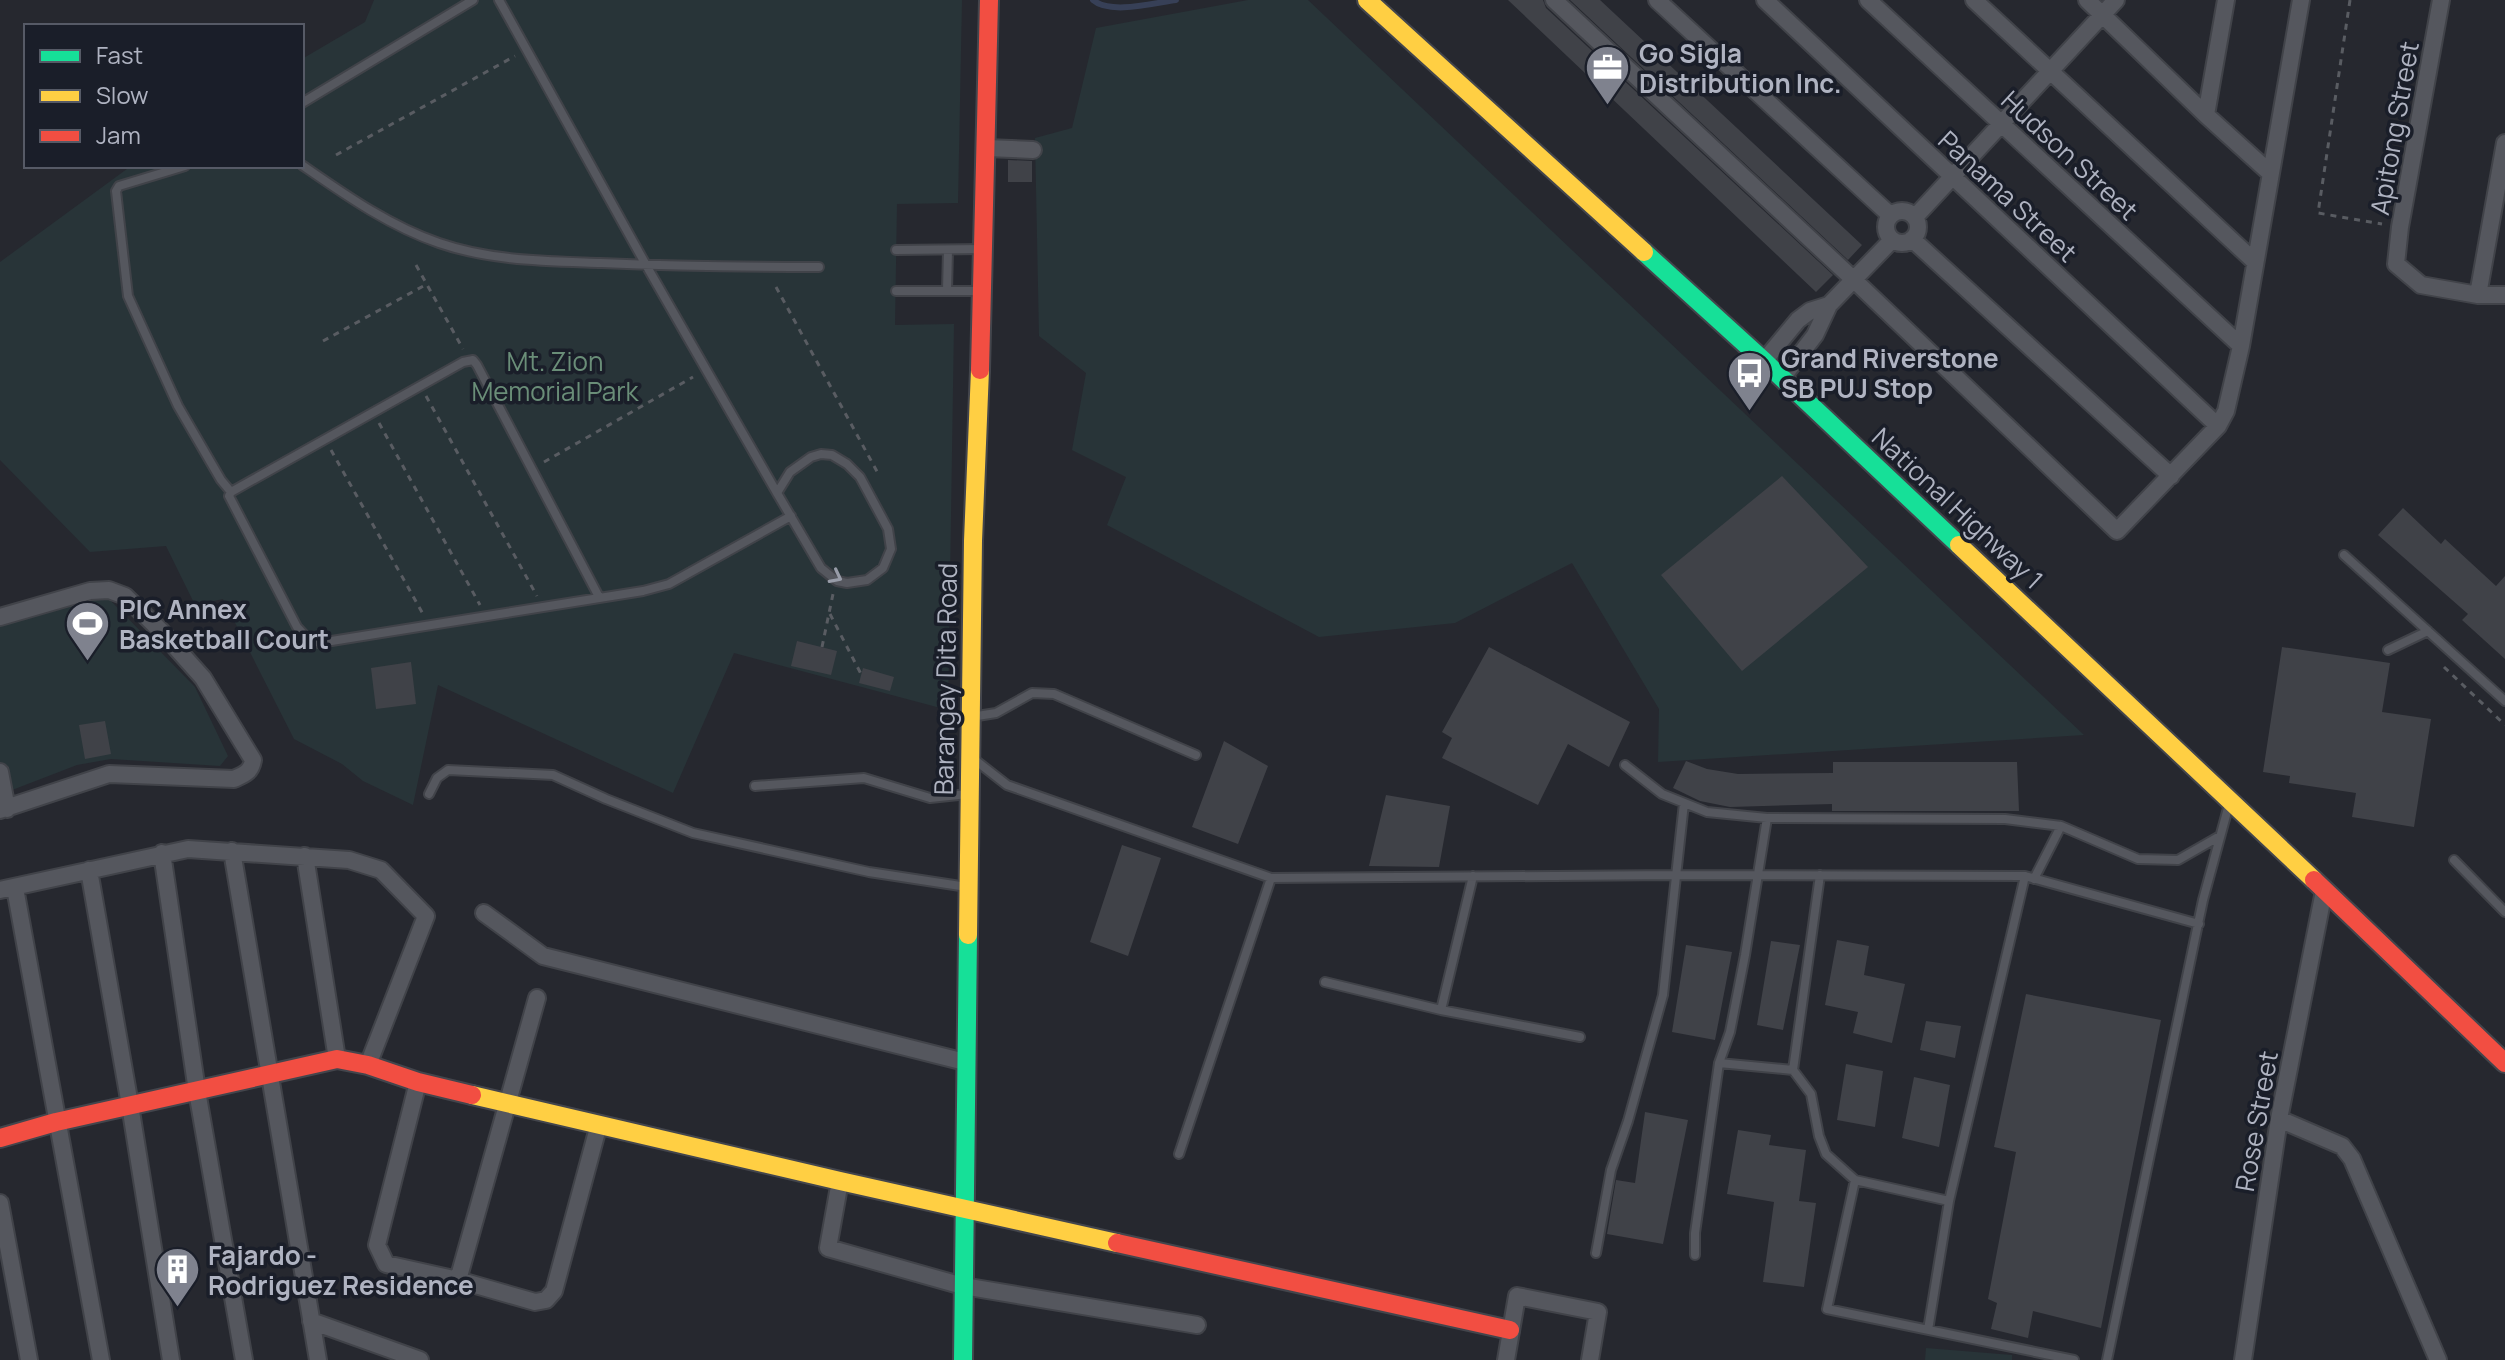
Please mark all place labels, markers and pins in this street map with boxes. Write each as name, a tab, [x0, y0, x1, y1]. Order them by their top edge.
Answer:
place label: Go Sigla Distribution Inc.	[1639, 35, 1842, 101]
office icon: Go Sigla Distribution Inc.	[1584, 44, 1632, 107]
place label: Grand Riverstone SB PUJ Stop	[1781, 340, 1999, 406]
bus stop icon: Grand Riverstone SB PUJ Stop	[1726, 349, 1774, 412]
place label: PIC Annex Basketball Court	[119, 591, 329, 657]
sports icon: PIC Annex Basketball Court	[64, 600, 112, 663]
place label: Fajardo - Rodriguez Residence	[208, 1237, 474, 1303]
building icon: Fajardo - Rodriguez Residence	[153, 1246, 201, 1309]

